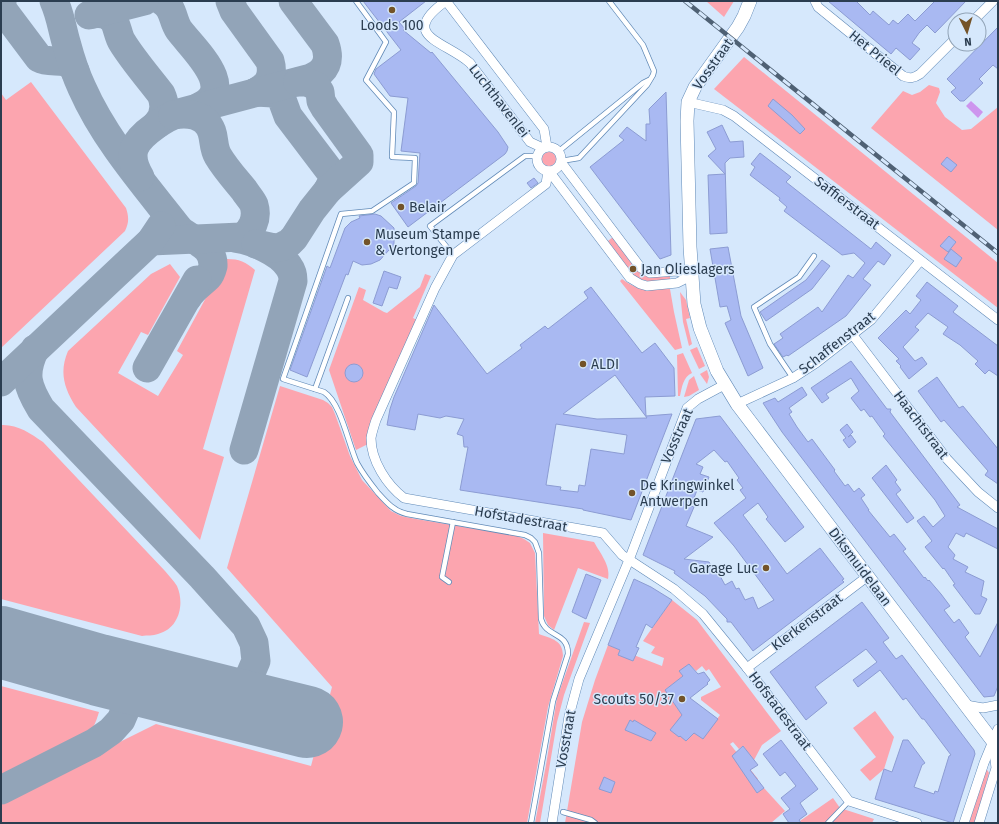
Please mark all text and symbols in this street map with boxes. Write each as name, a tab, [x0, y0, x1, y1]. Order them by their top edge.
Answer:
marker: Loods 100	[387, 5, 397, 15]
north arrow	[947, 12, 987, 52]
place label: Loods 100	[360, 17, 424, 34]
street label: Het Prieel	[845, 27, 905, 79]
street label: Vosstraat	[689, 34, 737, 93]
text: N	[964, 35, 972, 48]
street label: Luchthavenlei	[465, 61, 533, 141]
street label: Saffierstraat	[811, 173, 884, 234]
place label: Belair	[409, 199, 447, 216]
marker: Belair	[396, 202, 406, 212]
place label: Museum Stampe & Vertongen	[375, 226, 480, 259]
marker: Museum Stampe & Vertongen	[362, 237, 372, 247]
place label: Jan Olieslagers	[641, 261, 735, 278]
marker: Jan Olieslagers	[628, 264, 638, 274]
street label: Schaffenstraat	[796, 307, 879, 378]
place label: ALDI	[591, 356, 619, 373]
marker: ALDI	[578, 359, 588, 369]
street label: Haachtstraat	[890, 387, 953, 463]
street label: Vosstraat	[657, 405, 697, 466]
place label: De Kringwinkel Antwerpen	[640, 477, 734, 510]
marker: De Kringwinkel Antwerpen	[627, 488, 637, 498]
street label: Hofstadestraat	[473, 502, 570, 536]
street label: Diksmuidelaan	[825, 524, 895, 610]
place label: Garage Luc	[689, 560, 758, 577]
marker: Garage Luc	[761, 563, 771, 573]
street label: Klerkenstraat	[768, 589, 847, 654]
street label: Hofstadestraat	[745, 668, 816, 754]
place label: Scouts 50/37	[594, 691, 674, 708]
marker: Scouts 50/37	[677, 694, 687, 704]
street label: Vosstraat	[553, 708, 580, 769]

